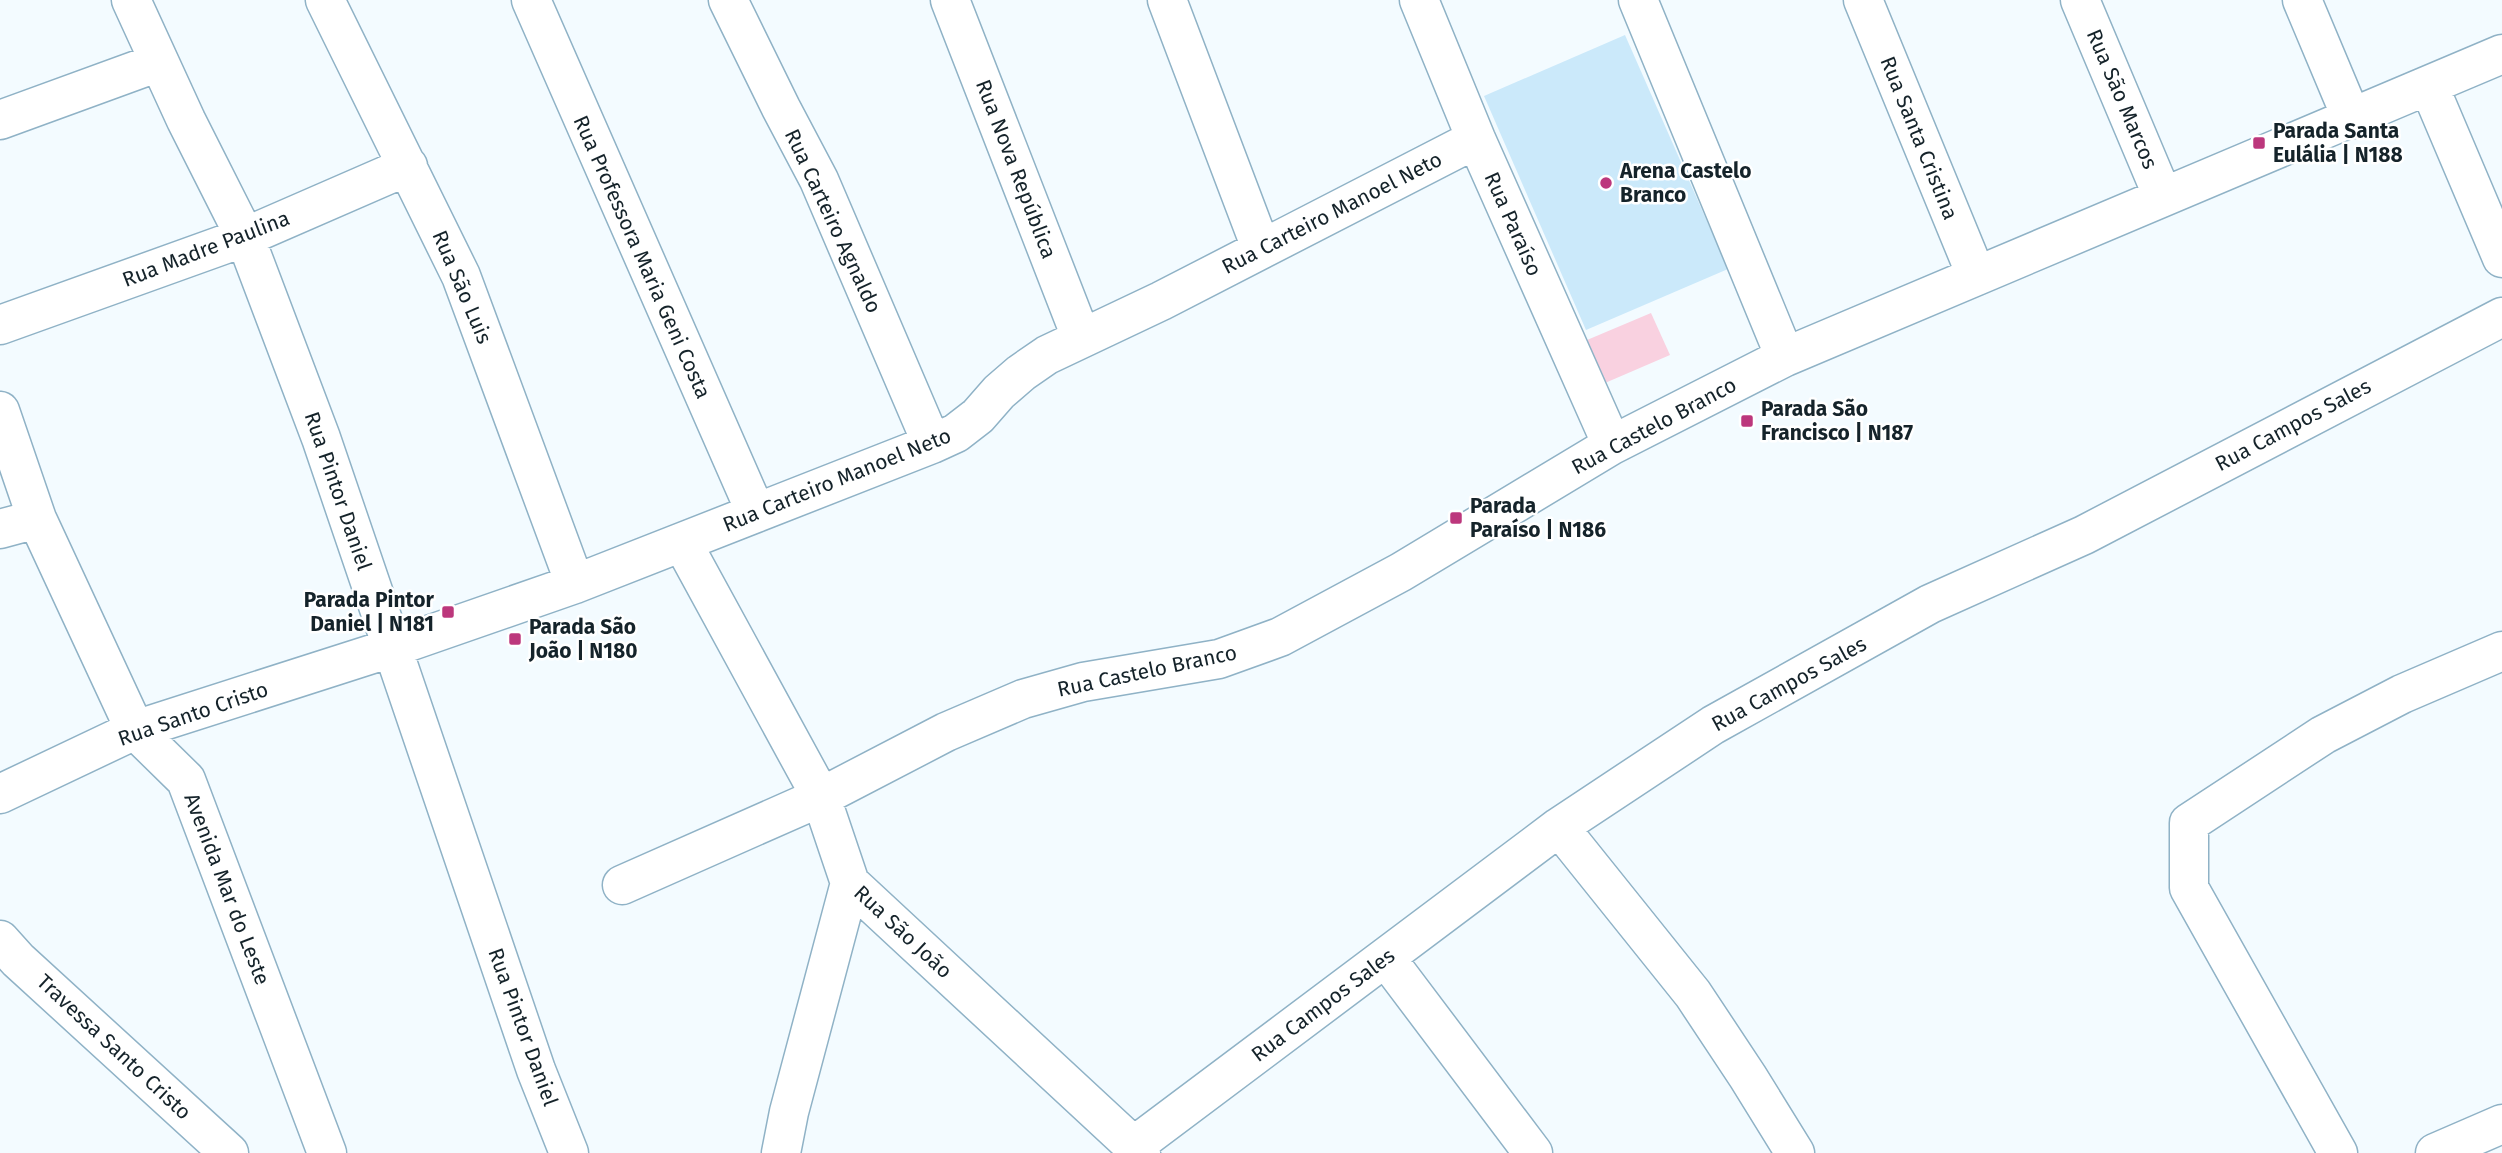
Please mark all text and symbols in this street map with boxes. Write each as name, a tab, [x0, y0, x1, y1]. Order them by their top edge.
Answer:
street label: Rua São Marcos	[2081, 25, 2163, 173]
street label: Rua Santa Cristina	[1874, 52, 1964, 224]
street label: Rua Nova República	[970, 76, 1062, 262]
street label: Rua Professora Maria Geni Costa	[568, 111, 716, 403]
place label: Parada Santa Eulália | N188	[2273, 118, 2403, 168]
street label: Rua Carteiro Agnaldo	[779, 125, 887, 317]
marker: Parada Santa Eulália | N188	[2251, 135, 2267, 151]
street label: Rua Carteiro Manoel Neto	[1218, 146, 1446, 280]
place label: Arena Castelo Branco	[1619, 158, 1751, 208]
street label: Rua Paraíso	[1479, 168, 1547, 280]
marker: Arena Castelo Branco	[1598, 175, 1614, 191]
street label: Rua Madre Paulina	[119, 205, 293, 293]
street label: Rua São Luis	[426, 226, 498, 348]
street label: Rua Castelo Branco	[1567, 372, 1741, 480]
street label: Rua Campos Sales	[2211, 373, 2376, 477]
place label: Parada São Francisco | N187	[1761, 396, 1913, 446]
street label: Rua Pintor Daniel	[299, 408, 377, 574]
marker: Parada São Francisco | N187	[1739, 413, 1755, 429]
street label: Rua Carteiro Manoel Neto	[719, 422, 955, 538]
place label: Parada Paraíso | N186	[1470, 493, 1606, 543]
marker: Parada Paraíso | N186	[1448, 510, 1464, 526]
place label: Parada Pintor Daniel | N181	[304, 587, 435, 637]
marker: Parada Pintor Daniel | N181	[440, 604, 456, 620]
place label: Parada São João | N180	[528, 614, 638, 664]
marker: Parada São João | N180	[507, 631, 523, 647]
street label: Rua Campos Sales	[1707, 631, 1871, 737]
street label: Rua Castelo Branco	[1055, 639, 1239, 703]
street label: Rua Santo Cristo	[115, 676, 271, 752]
street label: Avenida Mar do Leste	[178, 789, 276, 989]
street label: Rua São João	[849, 880, 957, 984]
street label: Rua Campos Sales	[1246, 942, 1400, 1067]
street label: Rua Pintor Daniel	[482, 945, 564, 1109]
street label: Travessa Santo Cristo	[31, 969, 197, 1125]

